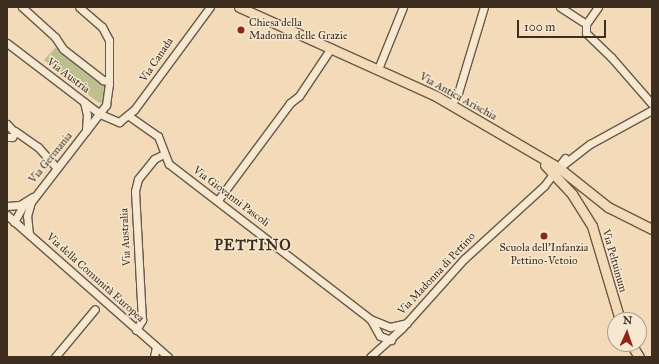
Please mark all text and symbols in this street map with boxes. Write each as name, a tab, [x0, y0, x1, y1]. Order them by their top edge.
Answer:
scale bar	[519, 12, 608, 38]
place label: Chiesa della Madonna delle Grazie	[249, 17, 347, 43]
text: 100 m	[524, 20, 555, 34]
marker: Chiesa della Madonna delle Grazie	[236, 25, 246, 35]
street label: Via Canada	[137, 35, 177, 85]
street label: Via Austria	[44, 56, 92, 96]
street label: Via Antica Arischia	[417, 70, 499, 124]
street label: Via Germania	[26, 130, 76, 186]
street label: Via Giovanni Pascoli	[190, 164, 272, 230]
street label: Via Australia	[118, 208, 134, 266]
street label: Via Peltuinum	[599, 228, 629, 294]
street label: Via Madonna di Pettino	[395, 230, 479, 318]
street label: Via della Comunità Europea	[43, 231, 147, 325]
marker: Scuola dell'Infanzia Pettino-Vetoio	[539, 231, 549, 241]
district label: PETTINO	[214, 237, 292, 255]
place label: Scuola dell'Infanzia Pettino-Vetoio	[500, 242, 588, 268]
north arrow	[607, 312, 647, 352]
text: N	[623, 314, 633, 327]

